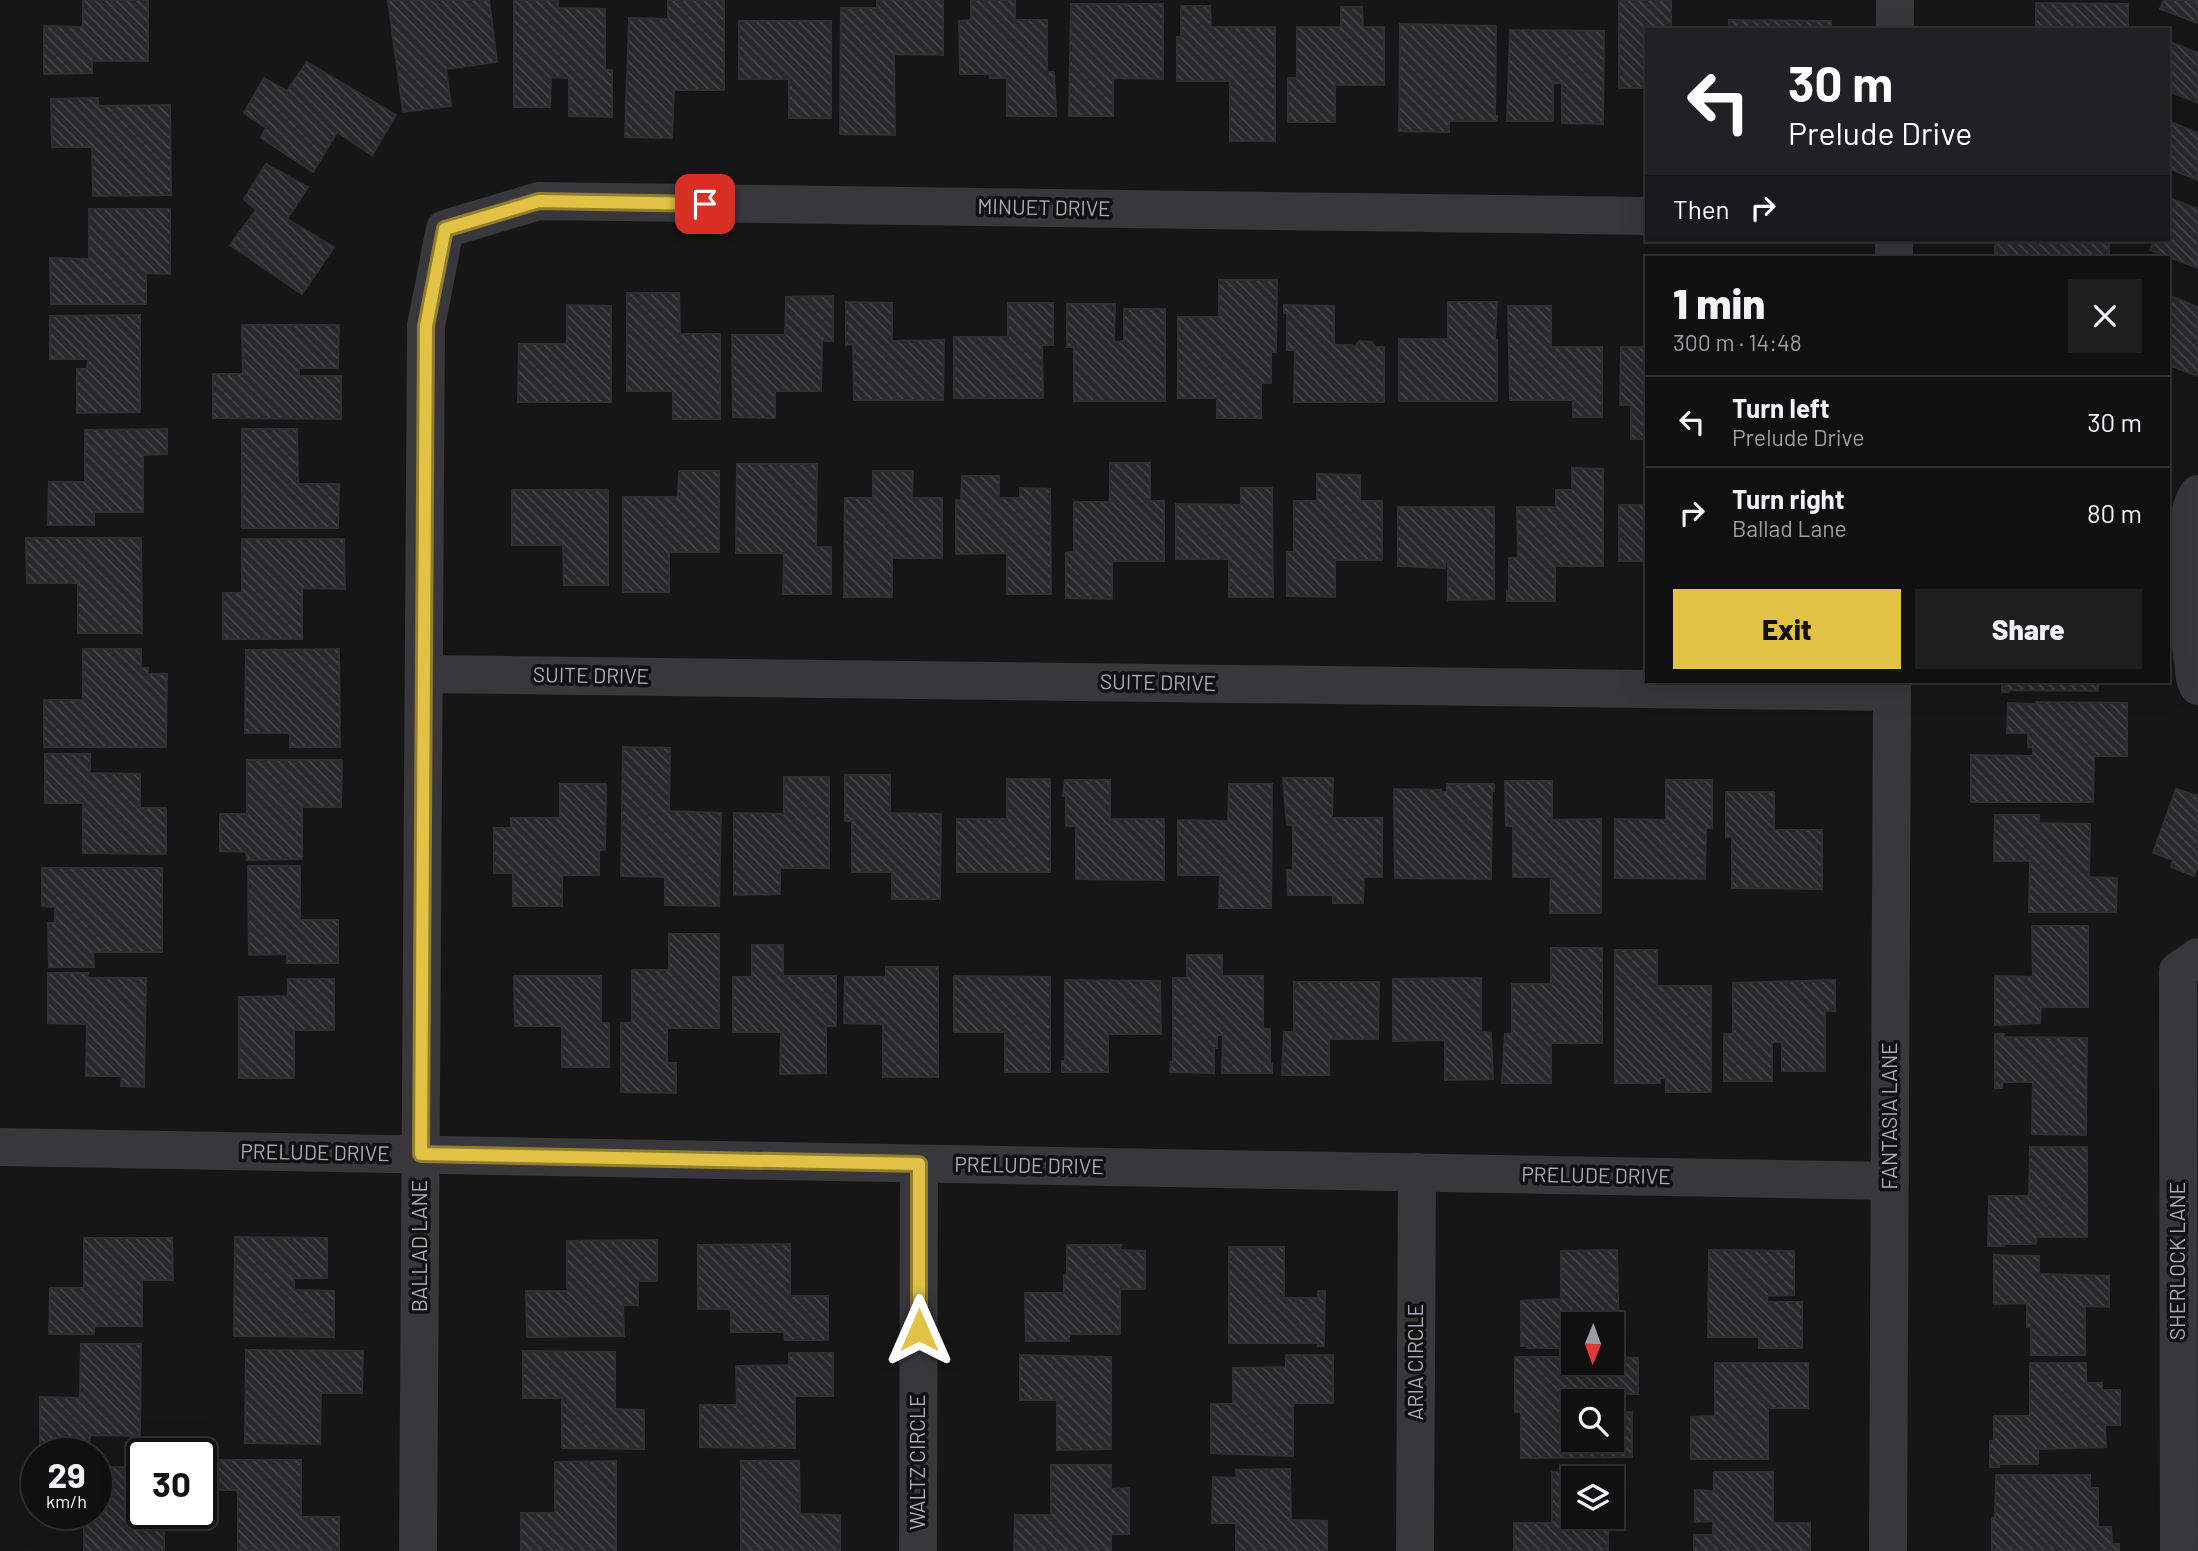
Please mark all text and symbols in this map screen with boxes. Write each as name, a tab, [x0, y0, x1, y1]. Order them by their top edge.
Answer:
text: 30 m	[1788, 53, 1893, 112]
icon: left	[1673, 56, 1764, 147]
text: Prelude Drive	[1788, 113, 1972, 151]
pin	[675, 174, 735, 234]
icon: arrive	[686, 185, 724, 223]
icon: right	[1744, 189, 1782, 227]
street label: MINUET DRIVE	[977, 193, 1111, 220]
text: Then	[1673, 193, 1730, 224]
text: 1 min	[1673, 277, 1765, 327]
button: close	[2068, 279, 2142, 353]
text: 300 m · 14:48	[1673, 328, 1802, 356]
text: Turn left	[1732, 392, 1830, 423]
icon: left	[1673, 403, 1711, 441]
text: 30 m	[2087, 406, 2142, 437]
text: Prelude Drive	[1732, 423, 1864, 451]
text: Turn right	[1732, 483, 1845, 514]
icon: right	[1673, 494, 1711, 532]
text: 80 m	[2087, 497, 2142, 528]
text: Ballad Lane	[1732, 514, 1847, 542]
button: Exit	[1673, 589, 1901, 669]
button: Share	[1915, 589, 2142, 669]
street label: SUITE DRIVE	[533, 661, 649, 688]
street label: SUITE DRIVE	[1100, 668, 1216, 695]
street label: FANTASIA LANE	[1876, 1042, 1901, 1190]
street label: PRELUDE DRIVE	[240, 1138, 390, 1165]
street label: PRELUDE DRIVE	[954, 1151, 1104, 1178]
street label: PRELUDE DRIVE	[1521, 1161, 1671, 1188]
street label: BALLAD LANE	[406, 1180, 431, 1312]
street label: SHERLOCK LANE	[2164, 1182, 2189, 1340]
position arrow	[882, 1293, 956, 1367]
street label: ARIA CIRCLE	[1402, 1304, 1427, 1420]
north arrow	[1561, 1312, 1624, 1376]
map controls	[1561, 1312, 1624, 1529]
button: search	[1561, 1389, 1624, 1452]
street label: WALTZ CIRCLE	[904, 1394, 929, 1530]
speed limit sign: 30	[126, 1438, 217, 1529]
text: 29	[47, 1453, 86, 1495]
button: layers	[1561, 1466, 1624, 1529]
text: km/h	[46, 1490, 87, 1512]

